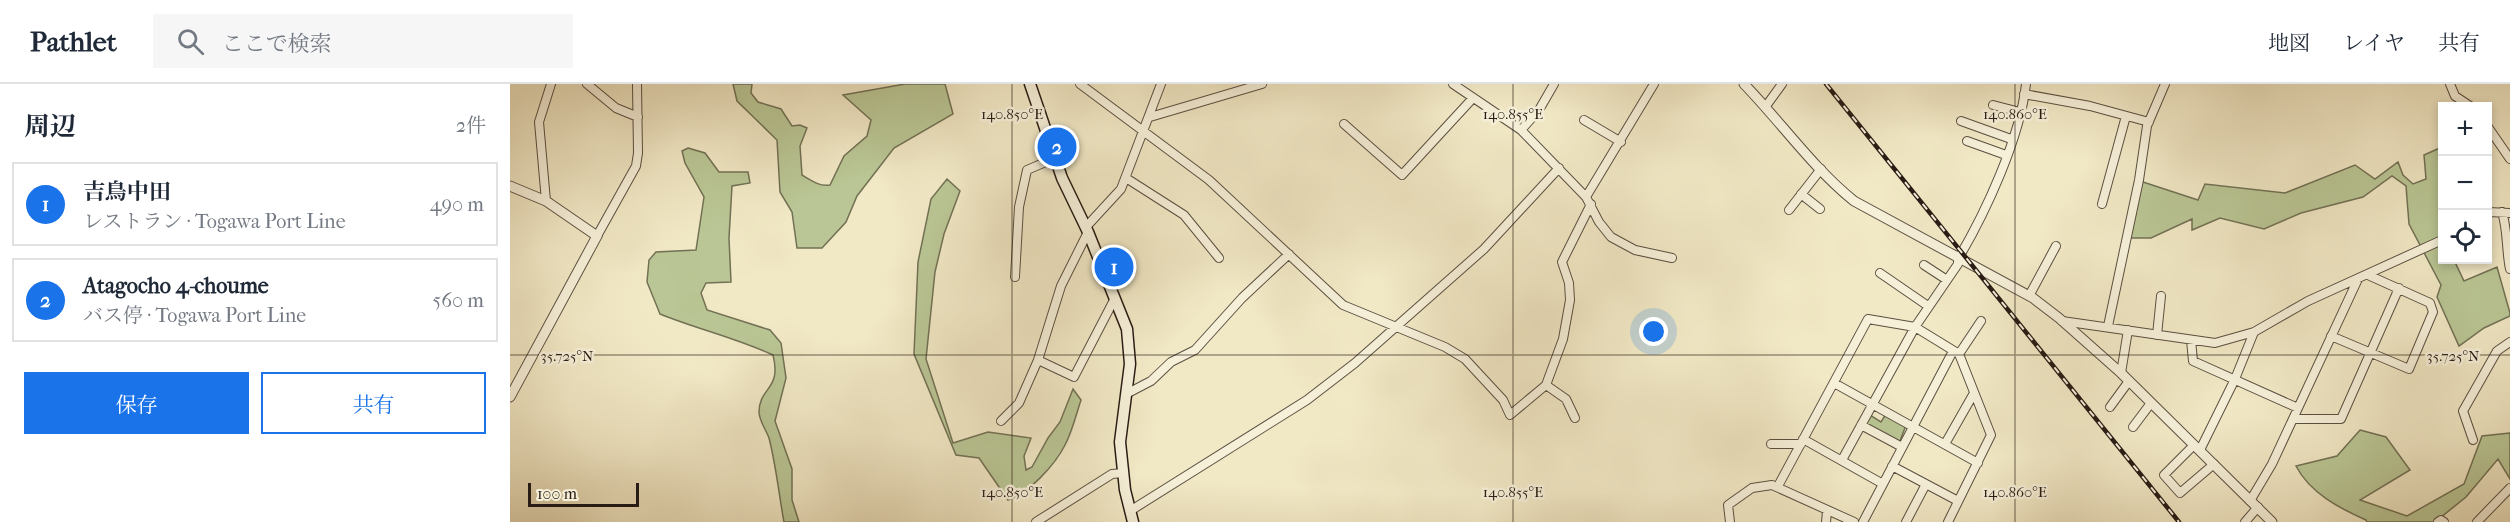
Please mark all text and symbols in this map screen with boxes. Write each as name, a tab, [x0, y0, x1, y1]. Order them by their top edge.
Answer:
search box	[153, 14, 573, 68]
text: Pathlet	[30, 25, 117, 58]
icon: search	[174, 25, 207, 58]
text: ここで検索	[222, 31, 332, 57]
text: 地図	[2268, 31, 2310, 55]
text: レイヤ	[2343, 31, 2405, 55]
text: 共有	[2438, 31, 2480, 55]
map controls	[2438, 102, 2492, 264]
button: +	[2438, 102, 2492, 156]
text: 140.850°E	[981, 105, 1043, 123]
text: 140.855°E	[1483, 105, 1543, 123]
text: 140.860°E	[1983, 105, 2047, 123]
text: 周辺	[24, 111, 76, 142]
text: 2件	[456, 114, 486, 137]
pin: 2	[1038, 124, 1076, 170]
button: −	[2438, 156, 2492, 210]
text: 吉鳥中田	[83, 179, 171, 205]
text: 1	[42, 193, 49, 216]
text: 490 m	[430, 193, 484, 216]
text: レストラン · Togawa Port Line	[83, 210, 346, 233]
button: locate	[2438, 210, 2492, 264]
pin: 1	[1094, 244, 1134, 290]
text: Atagocho 4-choume	[83, 273, 269, 299]
text: 2	[40, 289, 51, 312]
text: 560 m	[433, 289, 484, 312]
text: バス停 · Togawa Port Line	[83, 304, 306, 327]
your location	[1639, 317, 1668, 346]
text: 35.725°N	[541, 347, 594, 365]
text: 35.725°N	[2427, 347, 2480, 365]
button: 保存	[24, 372, 249, 434]
button: 共有	[261, 372, 486, 434]
scale bar	[528, 480, 639, 508]
text: 140.850°E	[981, 483, 1043, 501]
text: 140.855°E	[1483, 483, 1543, 501]
text: 140.860°E	[1983, 483, 2047, 501]
text: 100 m	[537, 484, 577, 503]

